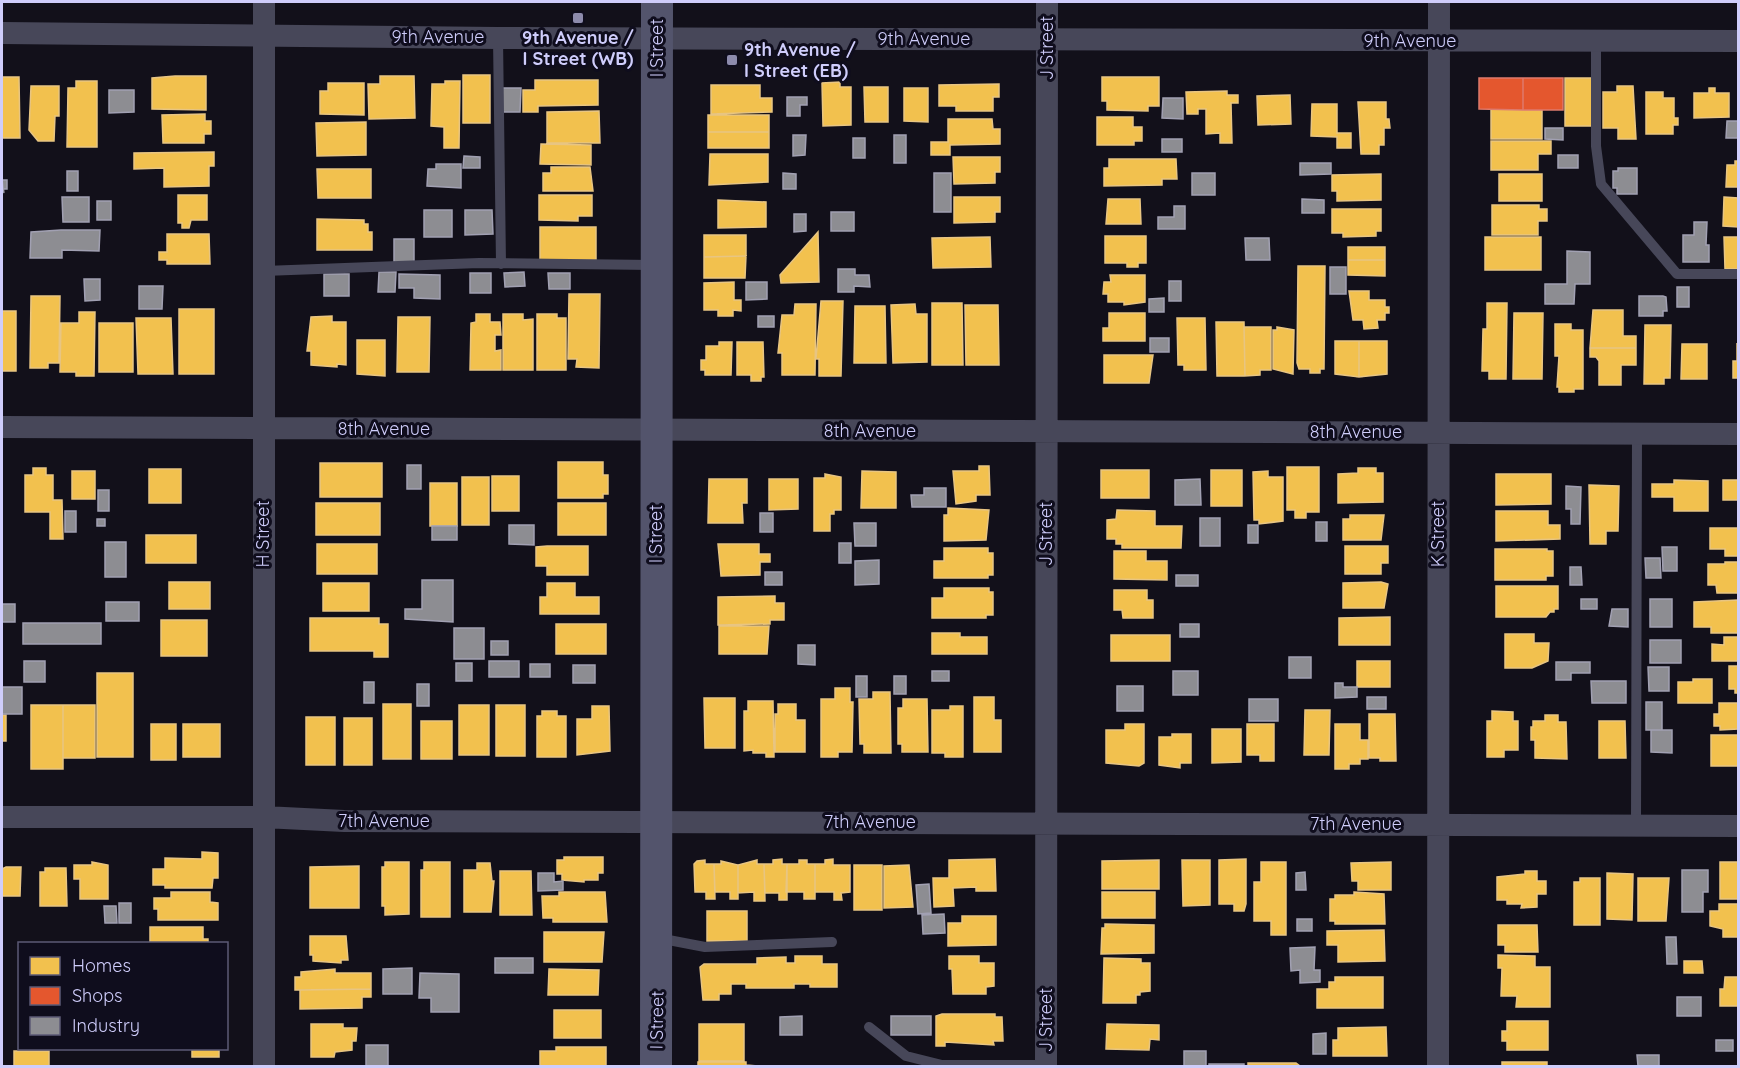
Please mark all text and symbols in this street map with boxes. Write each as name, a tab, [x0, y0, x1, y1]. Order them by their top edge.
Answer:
marker: 9th Avenue / I Street (WB)	[571, 11, 585, 25]
street label: J Street	[1035, 16, 1058, 80]
street label: I Street	[645, 19, 668, 77]
street label: 9th Avenue	[392, 25, 484, 48]
place label: 9th Avenue / I Street (WB)	[522, 26, 634, 70]
street label: 9th Avenue	[878, 27, 970, 50]
street label: 9th Avenue	[1364, 29, 1456, 52]
place label: 9th Avenue / I Street (EB)	[744, 38, 856, 82]
marker: 9th Avenue / I Street (EB)	[725, 53, 739, 67]
street label: 8th Avenue	[338, 417, 430, 440]
street label: 8th Avenue	[824, 419, 916, 442]
street label: 8th Avenue	[1310, 420, 1402, 443]
street label: H Street	[251, 500, 274, 568]
street label: K Street	[1426, 501, 1449, 567]
street label: J Street	[1034, 502, 1057, 566]
street label: I Street	[644, 505, 667, 563]
street label: 7th Avenue	[338, 809, 430, 832]
street label: 7th Avenue	[824, 810, 916, 833]
street label: 7th Avenue	[1310, 812, 1402, 835]
legend	[18, 942, 228, 1050]
text: Homes	[72, 954, 131, 977]
text: Shops	[72, 984, 123, 1007]
street label: J Street	[1034, 988, 1057, 1052]
street label: I Street	[644, 990, 669, 1049]
text: Industry	[72, 1014, 140, 1037]

